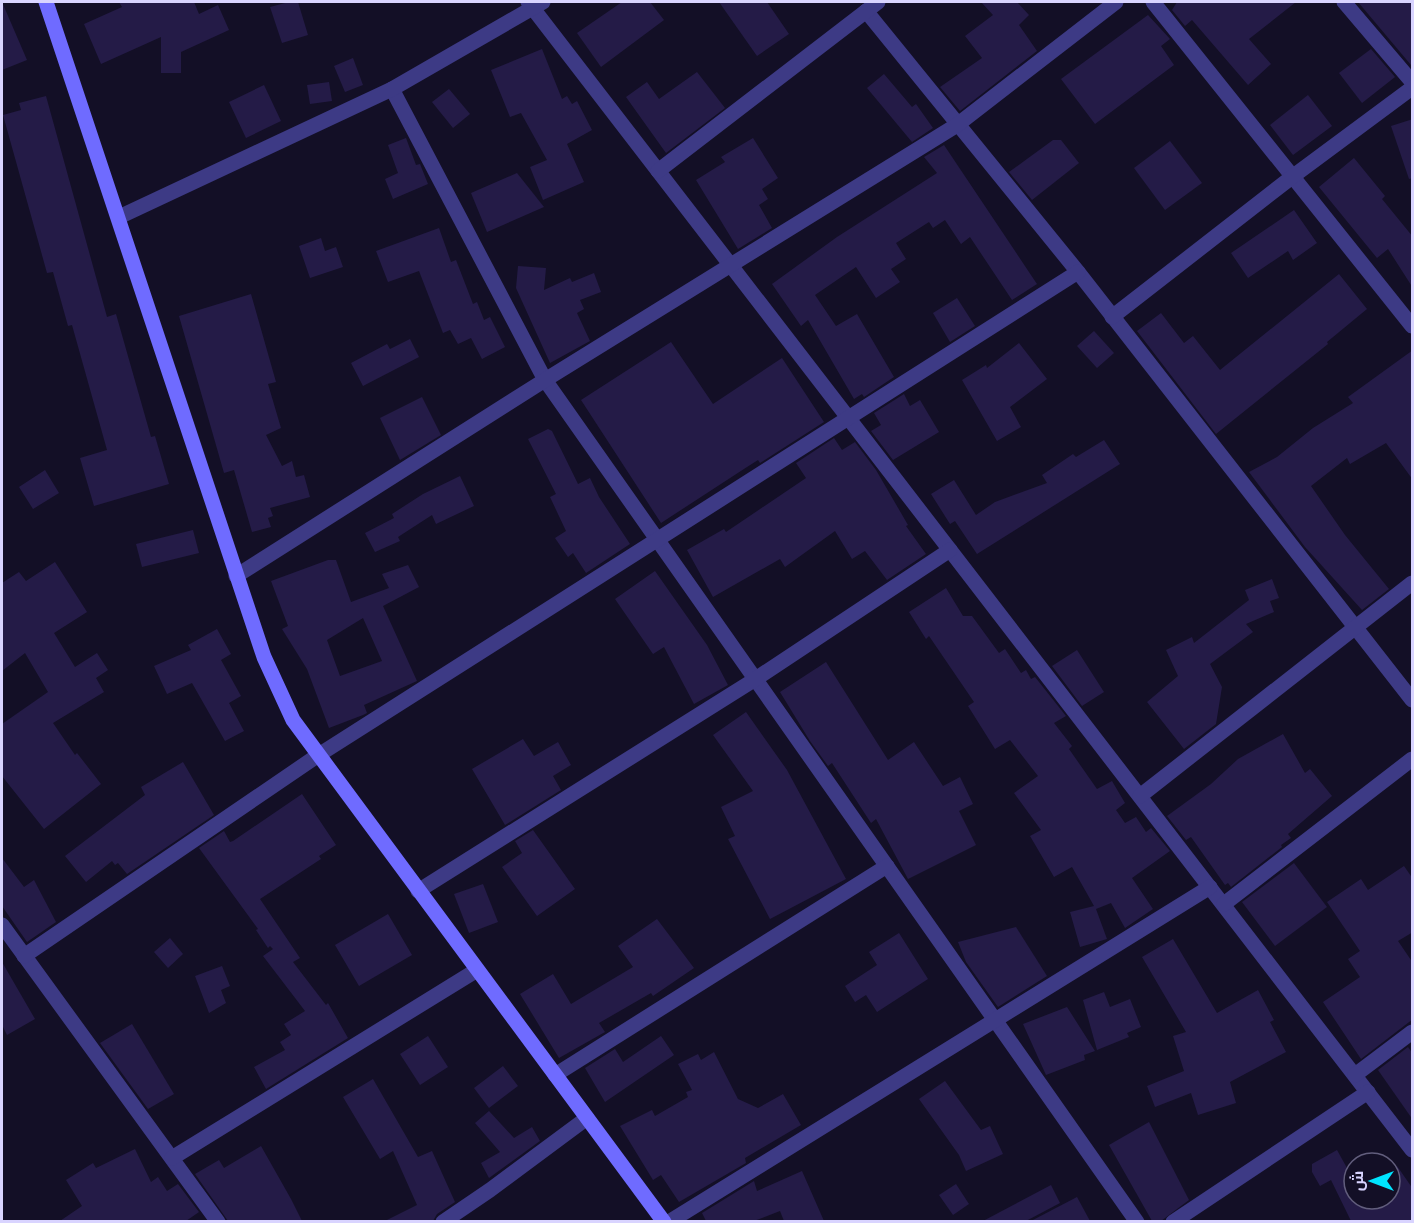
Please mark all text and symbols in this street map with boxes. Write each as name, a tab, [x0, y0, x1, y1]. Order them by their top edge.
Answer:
north arrow	[1342, 1151, 1402, 1211]
text: ش	[1348, 1171, 1368, 1191]

